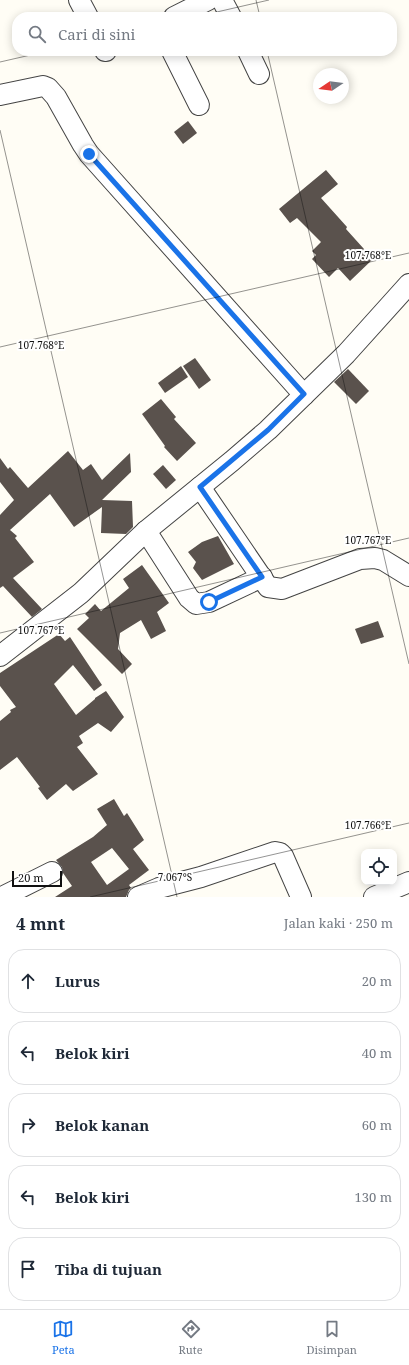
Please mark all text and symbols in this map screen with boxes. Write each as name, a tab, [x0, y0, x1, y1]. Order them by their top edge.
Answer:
search box	[12, 12, 397, 56]
icon: search	[26, 23, 48, 45]
text: Cari di sini	[58, 24, 135, 44]
north arrow	[313, 68, 349, 104]
route end	[80, 145, 98, 163]
text: 107.768°E	[345, 248, 391, 262]
text: 107.768°E	[18, 338, 64, 352]
text: 107.767°E	[345, 533, 391, 547]
route start	[200, 593, 218, 611]
text: 107.767°E	[18, 623, 64, 637]
text: 107.766°E	[345, 818, 391, 832]
map controls	[361, 849, 397, 885]
button: locate	[361, 849, 397, 885]
scale bar	[12, 869, 62, 888]
text: 20 m	[18, 870, 44, 885]
text: 7.067°S	[158, 870, 192, 884]
text: 4 mnt	[16, 912, 65, 935]
text: Jalan kaki · 250 m	[284, 914, 393, 932]
icon: ahead	[17, 970, 39, 992]
text: Lurus	[55, 971, 100, 991]
text: 20 m	[362, 972, 392, 990]
icon: left	[17, 1042, 39, 1064]
text: Belok kiri	[55, 1043, 130, 1063]
text: 40 m	[362, 1044, 392, 1062]
icon: right	[17, 1114, 39, 1136]
text: Belok kanan	[55, 1115, 149, 1135]
text: 60 m	[362, 1116, 392, 1134]
icon: left	[17, 1186, 39, 1208]
text: Belok kiri	[55, 1187, 130, 1207]
text: 130 m	[355, 1188, 392, 1206]
icon: arrive	[17, 1258, 39, 1280]
text: Tiba di tujuan	[55, 1259, 162, 1279]
tab: Peta	[52, 1318, 75, 1357]
tab: Rute	[179, 1318, 203, 1357]
tab: Disimpan	[307, 1318, 357, 1357]

